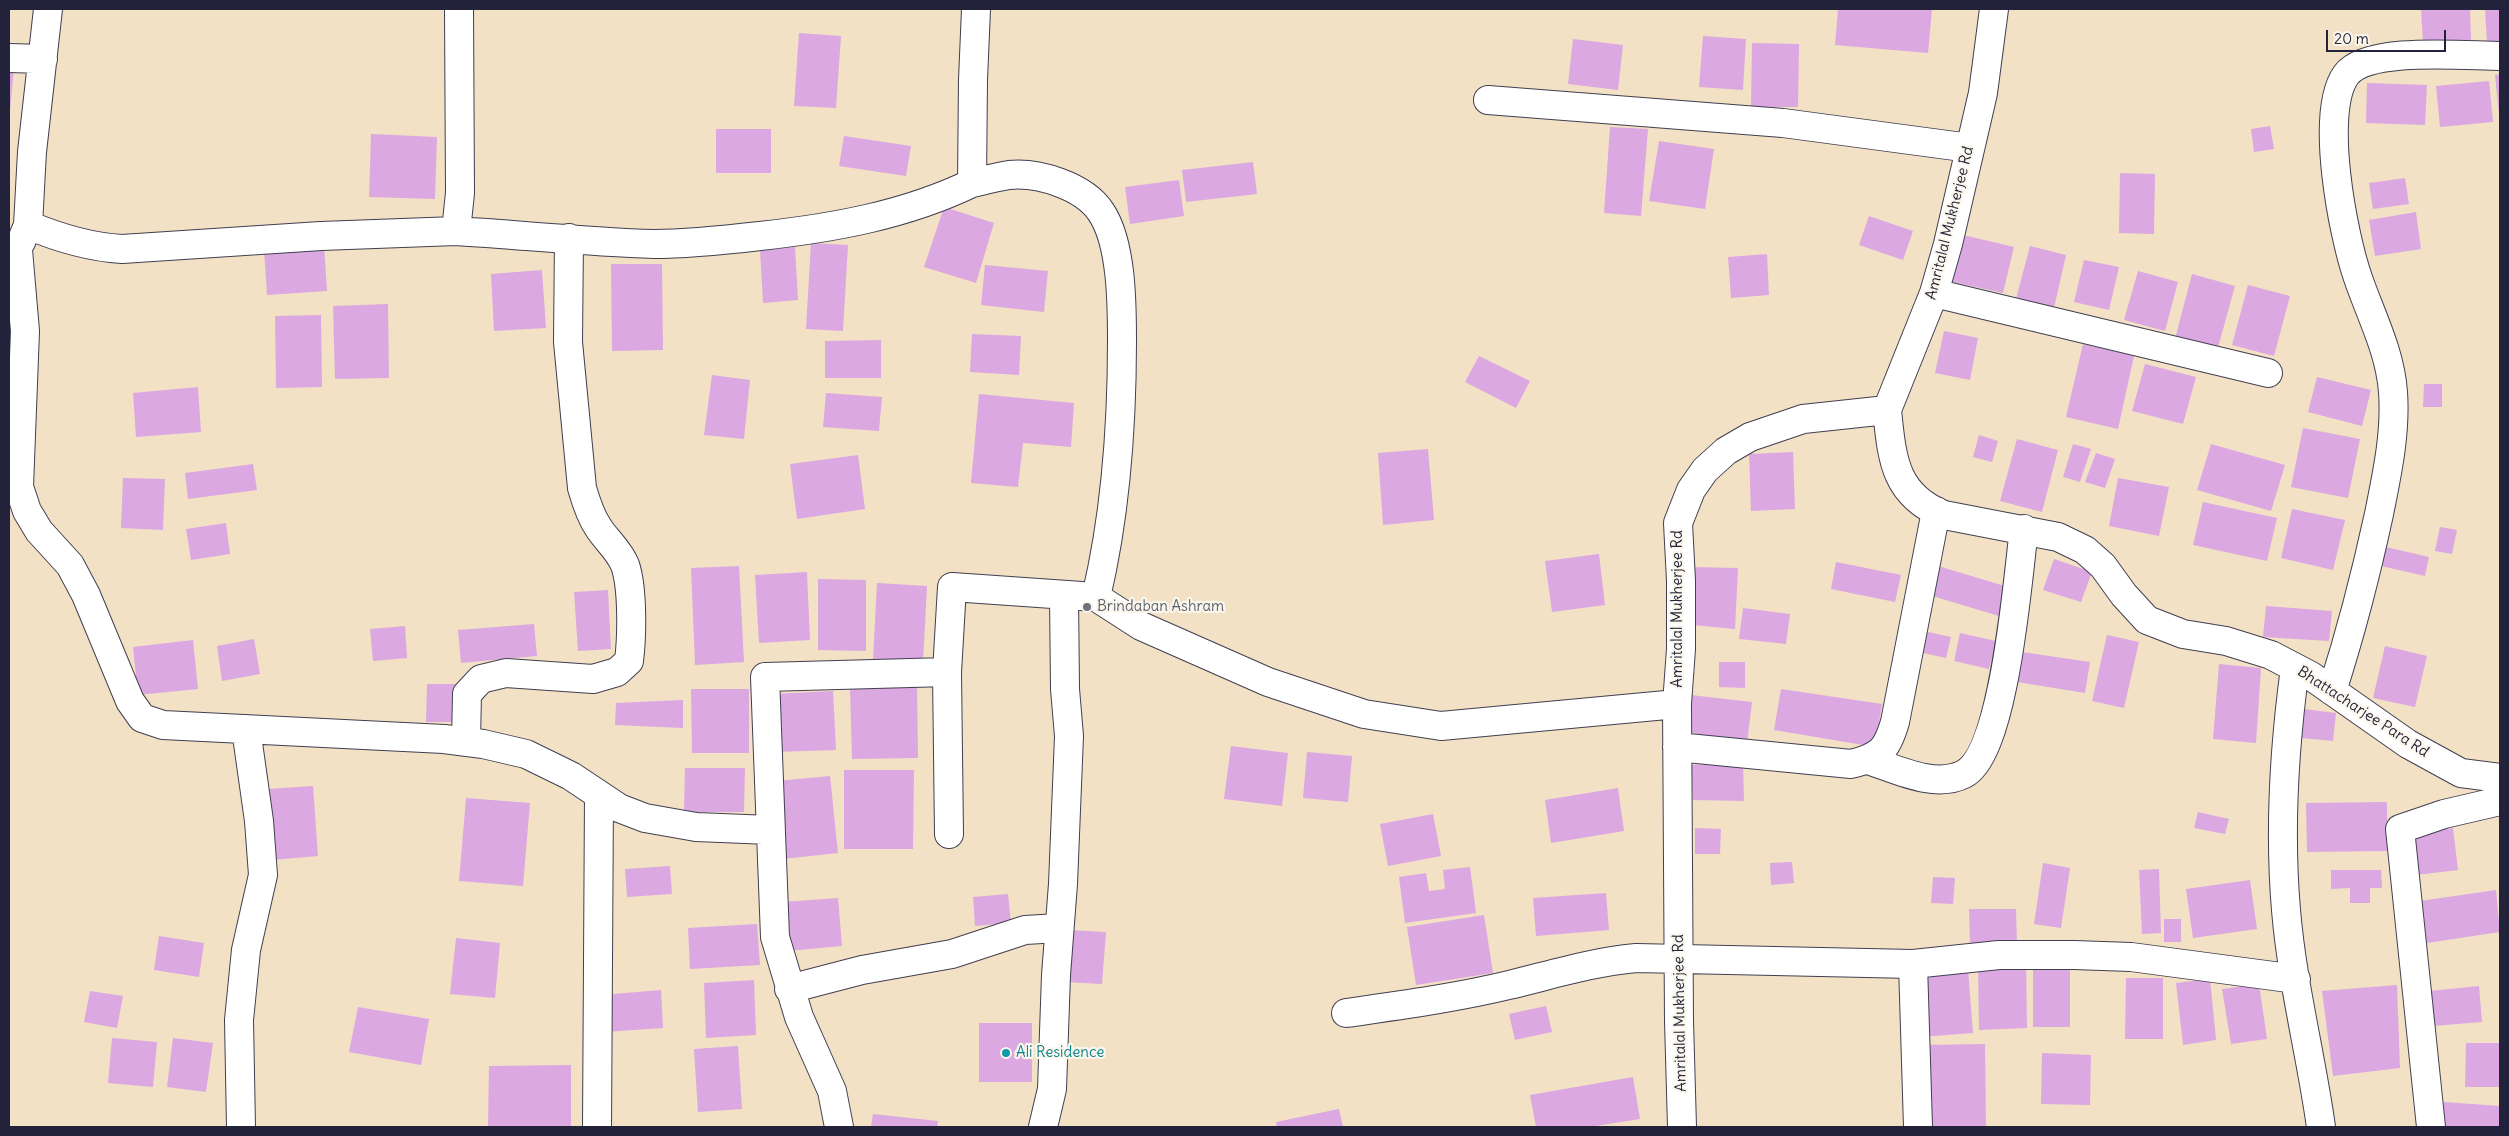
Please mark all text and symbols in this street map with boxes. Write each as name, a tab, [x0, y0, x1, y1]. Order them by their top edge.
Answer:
scale bar	[2329, 20, 2449, 52]
text: 20 m	[2334, 29, 2369, 48]
street label: Amritalal Mukherjee Rd	[1922, 144, 1978, 302]
street label: Amritalal Mukherjee Rd	[1669, 530, 1687, 688]
place label: Brindaban Ashram	[1097, 598, 1224, 616]
marker: Brindaban Ashram	[1081, 601, 1093, 613]
street label: Bhattacharjee Para Rd	[2294, 663, 2432, 761]
street label: Amritalal Mukherjee Rd	[1670, 934, 1690, 1092]
place label: Ali Residence	[1016, 1044, 1104, 1062]
marker: Ali Residence	[1000, 1047, 1012, 1059]

